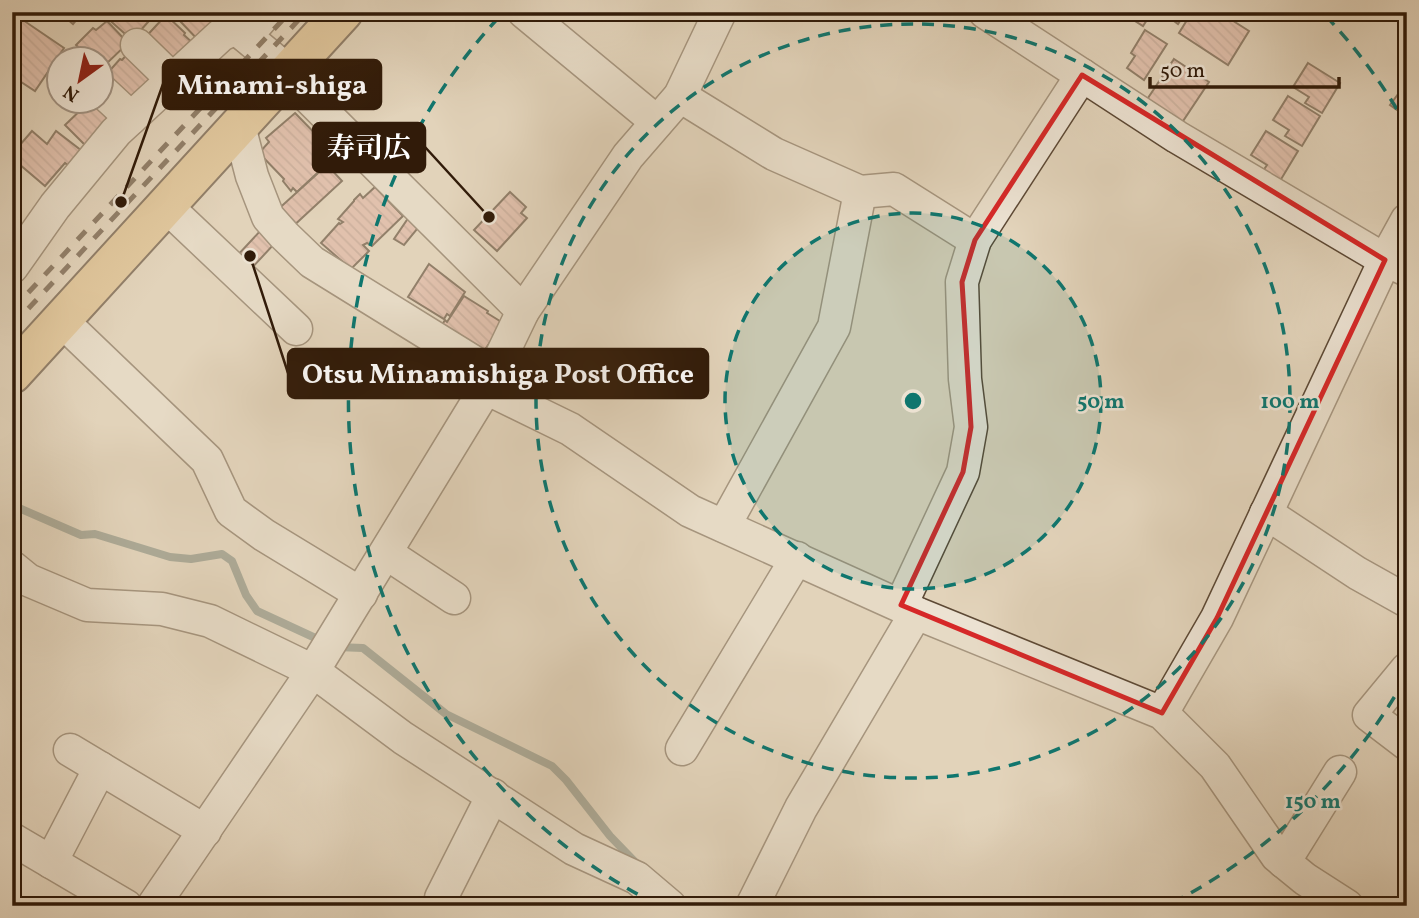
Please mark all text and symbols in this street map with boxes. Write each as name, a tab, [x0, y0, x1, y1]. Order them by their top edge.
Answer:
north arrow	[46, 46, 116, 116]
scale bar	[1150, 46, 1338, 90]
text: 50 m	[1160, 57, 1205, 86]
callout: Minami-shiga	[163, 60, 381, 109]
text: Minami-shiga	[177, 67, 367, 106]
text: N	[59, 78, 85, 107]
callout: 寿司広	[313, 123, 425, 172]
text: 寿司広	[327, 130, 411, 169]
callout: Otsu Minamishiga Post Office	[288, 349, 708, 398]
text: Otsu Minamishiga Post Office	[302, 356, 694, 395]
text: 50 m	[1077, 388, 1125, 417]
text: 100 m	[1260, 388, 1320, 417]
centre of rings	[901, 389, 925, 413]
text: 150 m	[1285, 788, 1341, 817]

